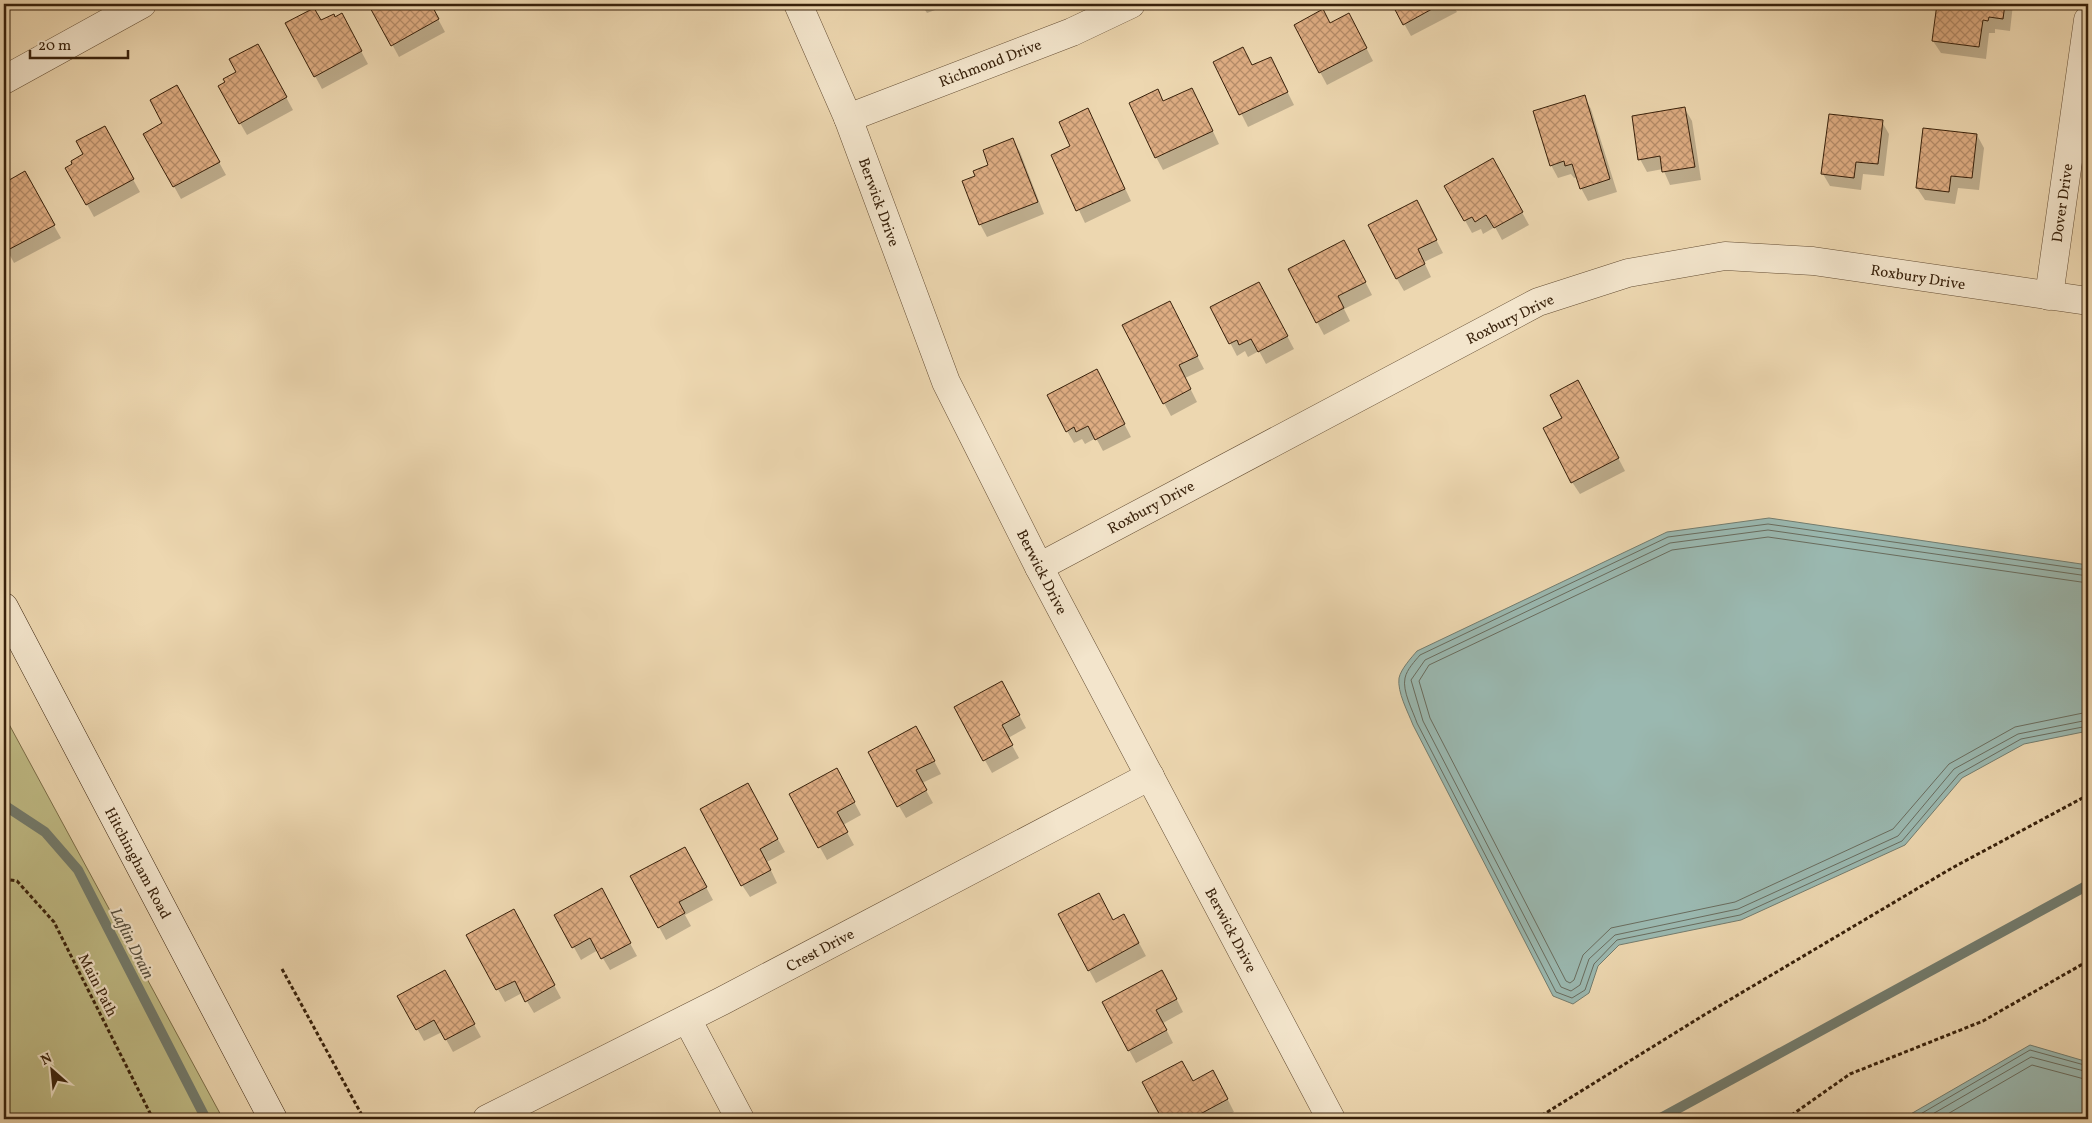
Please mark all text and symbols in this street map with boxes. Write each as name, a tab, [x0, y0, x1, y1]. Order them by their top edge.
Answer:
scale bar	[30, 28, 128, 60]
street label: Richmond Drive	[936, 35, 1045, 94]
text: 20 m	[38, 36, 71, 57]
street label: Berwick Drive	[852, 155, 903, 250]
street label: Dover Drive	[2048, 162, 2079, 244]
street label: Roxbury Drive	[1869, 261, 1967, 296]
street label: Roxbury Drive	[1463, 290, 1558, 351]
street label: Roxbury Drive	[1105, 477, 1199, 540]
street label: Berwick Drive	[1010, 526, 1071, 619]
street label: Hitchingham Road	[98, 804, 175, 923]
street label: Berwick Drive	[1199, 885, 1261, 977]
water label: Laflin Drain	[104, 905, 159, 983]
street label: Crest Drive	[783, 925, 859, 978]
street label: Main Path	[72, 951, 121, 1021]
north arrow	[28, 1046, 78, 1096]
text: N	[38, 1049, 56, 1071]

